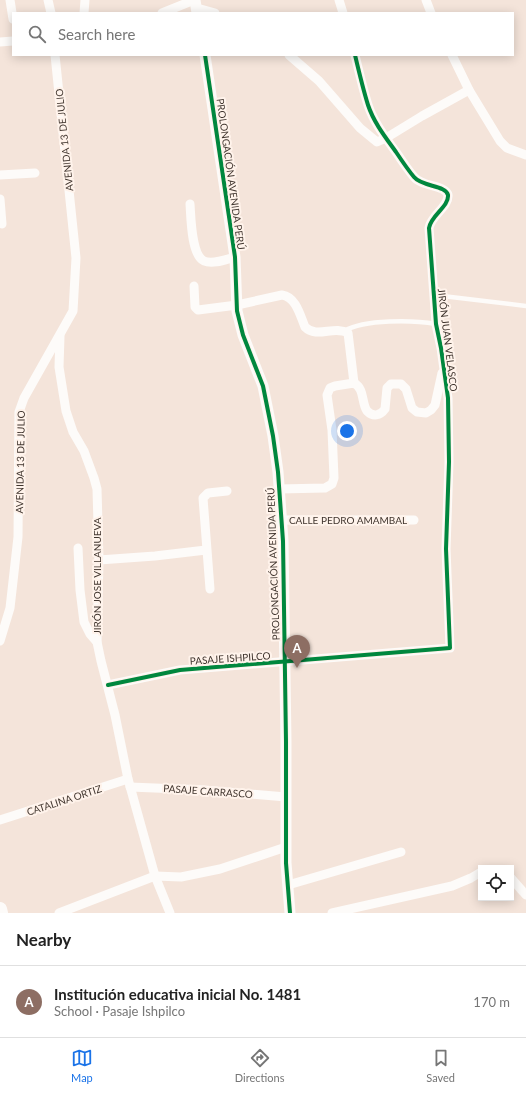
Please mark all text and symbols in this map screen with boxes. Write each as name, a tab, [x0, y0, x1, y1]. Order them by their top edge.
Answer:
search box	[12, 12, 514, 56]
icon: search	[26, 23, 48, 45]
text: Search here	[58, 25, 135, 43]
street label: AVENIDA 13 DE JULIO	[53, 88, 75, 192]
street label: PROLONGACIÓN AVENIDA PERÚ	[214, 98, 248, 250]
street label: JIRÓN JUAN VELASCO	[436, 288, 460, 392]
street label: AVENIDA 13 DE JULIO	[13, 410, 27, 514]
your location	[337, 421, 357, 441]
street label: PROLONGACIÓN AVENIDA PERÚ	[264, 487, 282, 641]
street label: CALLE PEDRO AMAMBAL	[289, 514, 407, 526]
street label: JIRÓN JOSE VILLANUEVA	[91, 517, 103, 635]
pin: A	[284, 635, 310, 668]
street label: PASAJE ISHPILCO	[189, 649, 271, 667]
street label: CATALINA ORTIZ	[25, 782, 103, 818]
street label: PASAJE CARRASCO	[163, 782, 253, 800]
map controls	[478, 865, 514, 901]
button: locate	[478, 865, 514, 901]
text: Nearby	[16, 929, 71, 950]
text: Institución educativa inicial No. 1481	[54, 985, 301, 1003]
text: A	[24, 994, 34, 1010]
text: 170 m	[473, 994, 510, 1010]
text: School · Pasaje Ishpilco	[54, 1003, 185, 1019]
tab: Map	[71, 1047, 93, 1084]
tab: Directions	[235, 1047, 284, 1084]
tab: Saved	[426, 1047, 455, 1084]

